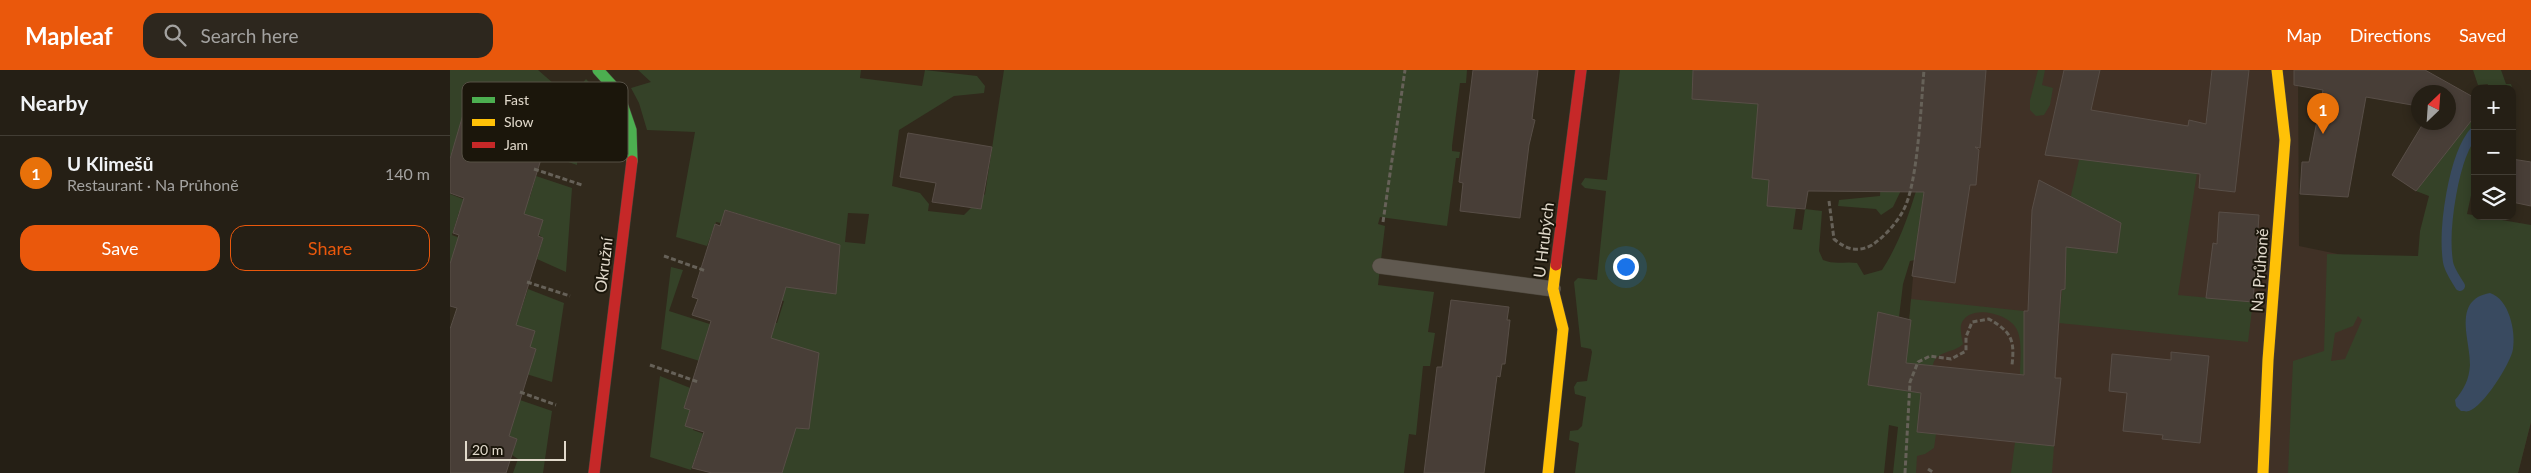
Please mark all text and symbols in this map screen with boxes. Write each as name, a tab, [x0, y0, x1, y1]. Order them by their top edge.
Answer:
search box	[143, 13, 493, 58]
text: Mapleaf	[25, 21, 113, 50]
icon: search	[161, 21, 189, 49]
text: Search here	[201, 24, 299, 47]
text: Map	[2286, 24, 2322, 46]
text: Directions	[2350, 24, 2431, 46]
text: Saved	[2459, 24, 2506, 46]
legend	[462, 82, 628, 162]
north arrow	[2411, 85, 2456, 130]
map controls	[2471, 85, 2516, 220]
button: +	[2471, 85, 2516, 130]
text: Nearby	[20, 90, 88, 115]
text: Fast	[504, 91, 529, 108]
pin: 1	[2307, 93, 2339, 134]
text: Slow	[504, 113, 534, 130]
button: −	[2471, 130, 2516, 175]
text: Jam	[504, 136, 528, 153]
text: U Klimešů	[67, 152, 153, 175]
text: 1	[31, 164, 41, 183]
text: 140 m	[385, 164, 430, 183]
text: Restaurant · Na Průhoně	[67, 175, 239, 194]
button: layers	[2471, 175, 2516, 220]
street label: U Hrubých	[1529, 201, 1557, 279]
button: Save	[20, 225, 220, 271]
button: Share	[230, 225, 430, 271]
street label: Na Průhoně	[2247, 228, 2271, 312]
street label: Okružní	[590, 235, 616, 294]
your location	[1613, 254, 1639, 280]
scale bar	[465, 438, 566, 461]
text: 20 m	[472, 441, 503, 458]

